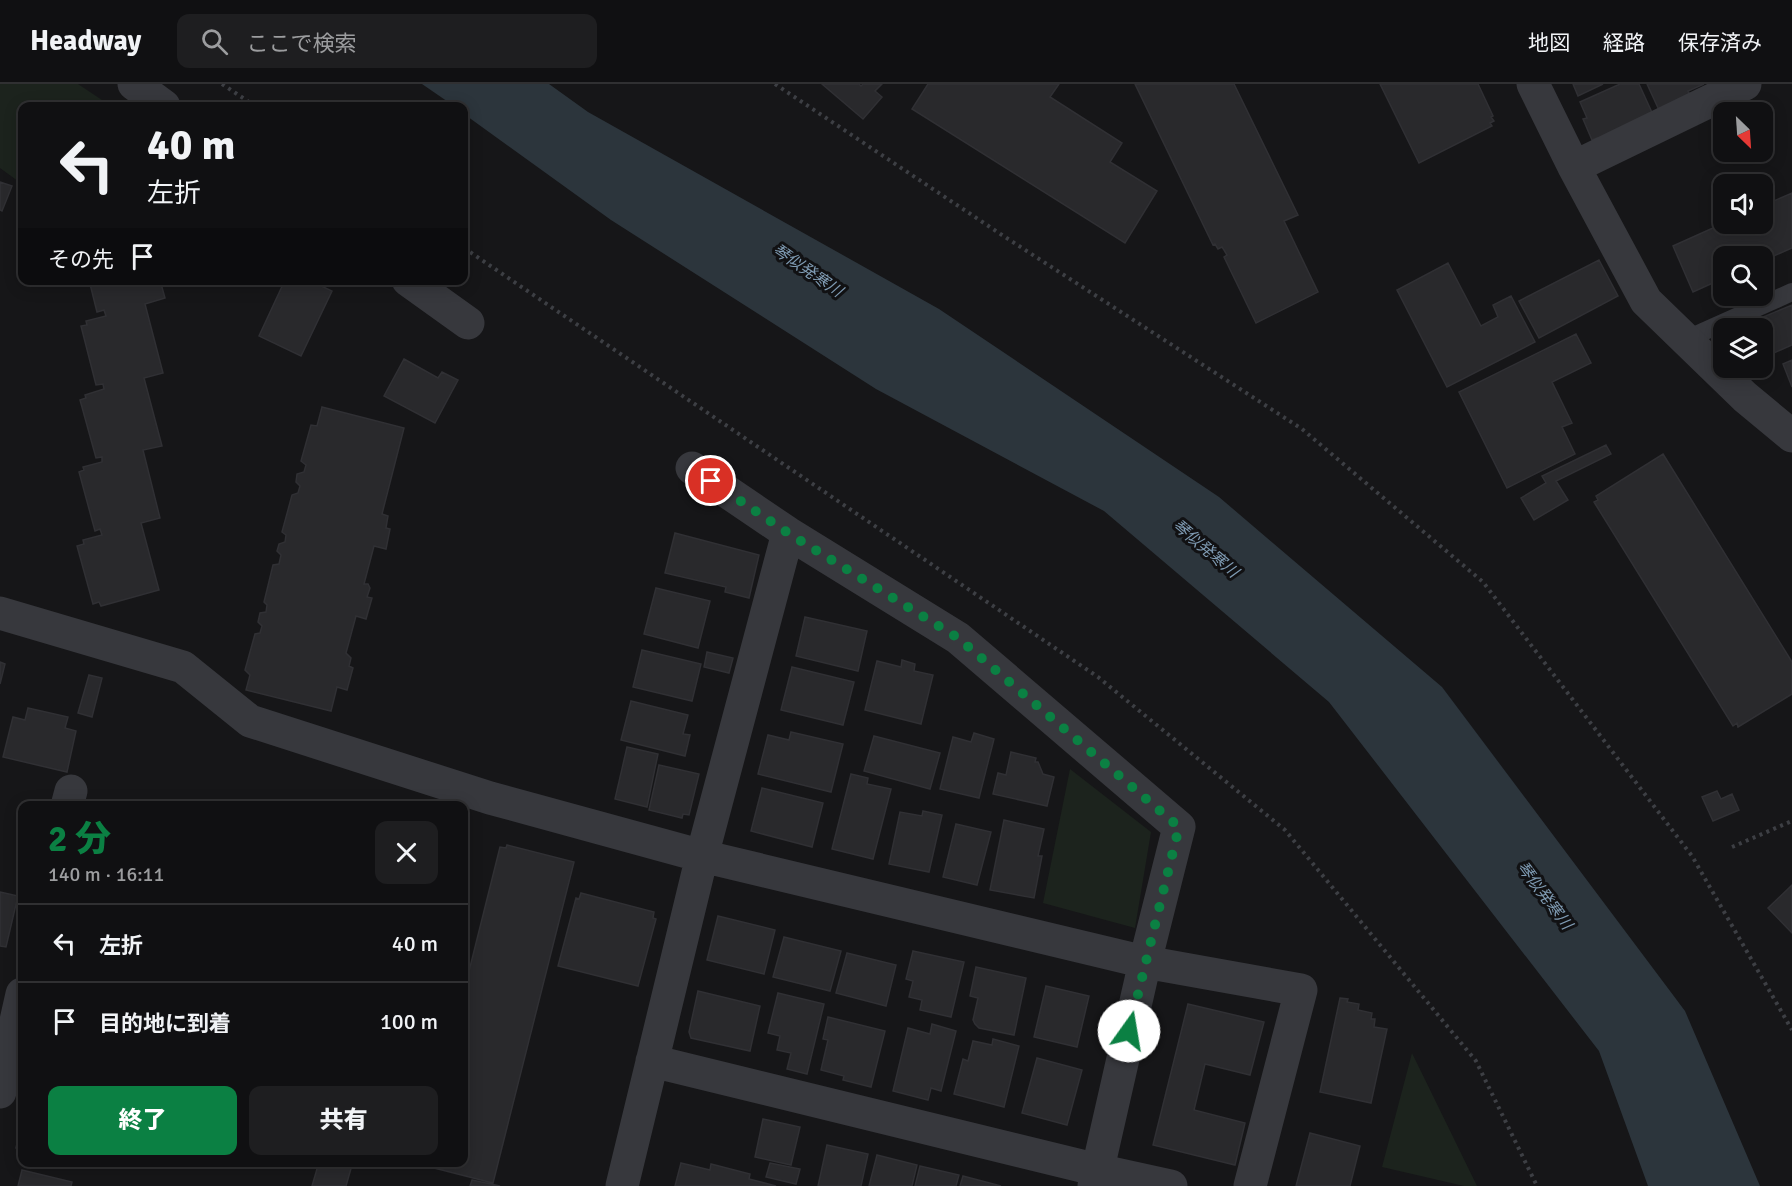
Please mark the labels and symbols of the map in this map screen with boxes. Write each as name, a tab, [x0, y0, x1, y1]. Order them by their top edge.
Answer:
north arrow	[1713, 102, 1773, 162]
water label: 琴似発寒川	[769, 240, 848, 303]
pin	[685, 455, 736, 506]
water label: 琴似発寒川	[1168, 515, 1244, 583]
water label: 琴似発寒川	[1512, 858, 1577, 935]
position arrow	[1097, 999, 1161, 1063]

